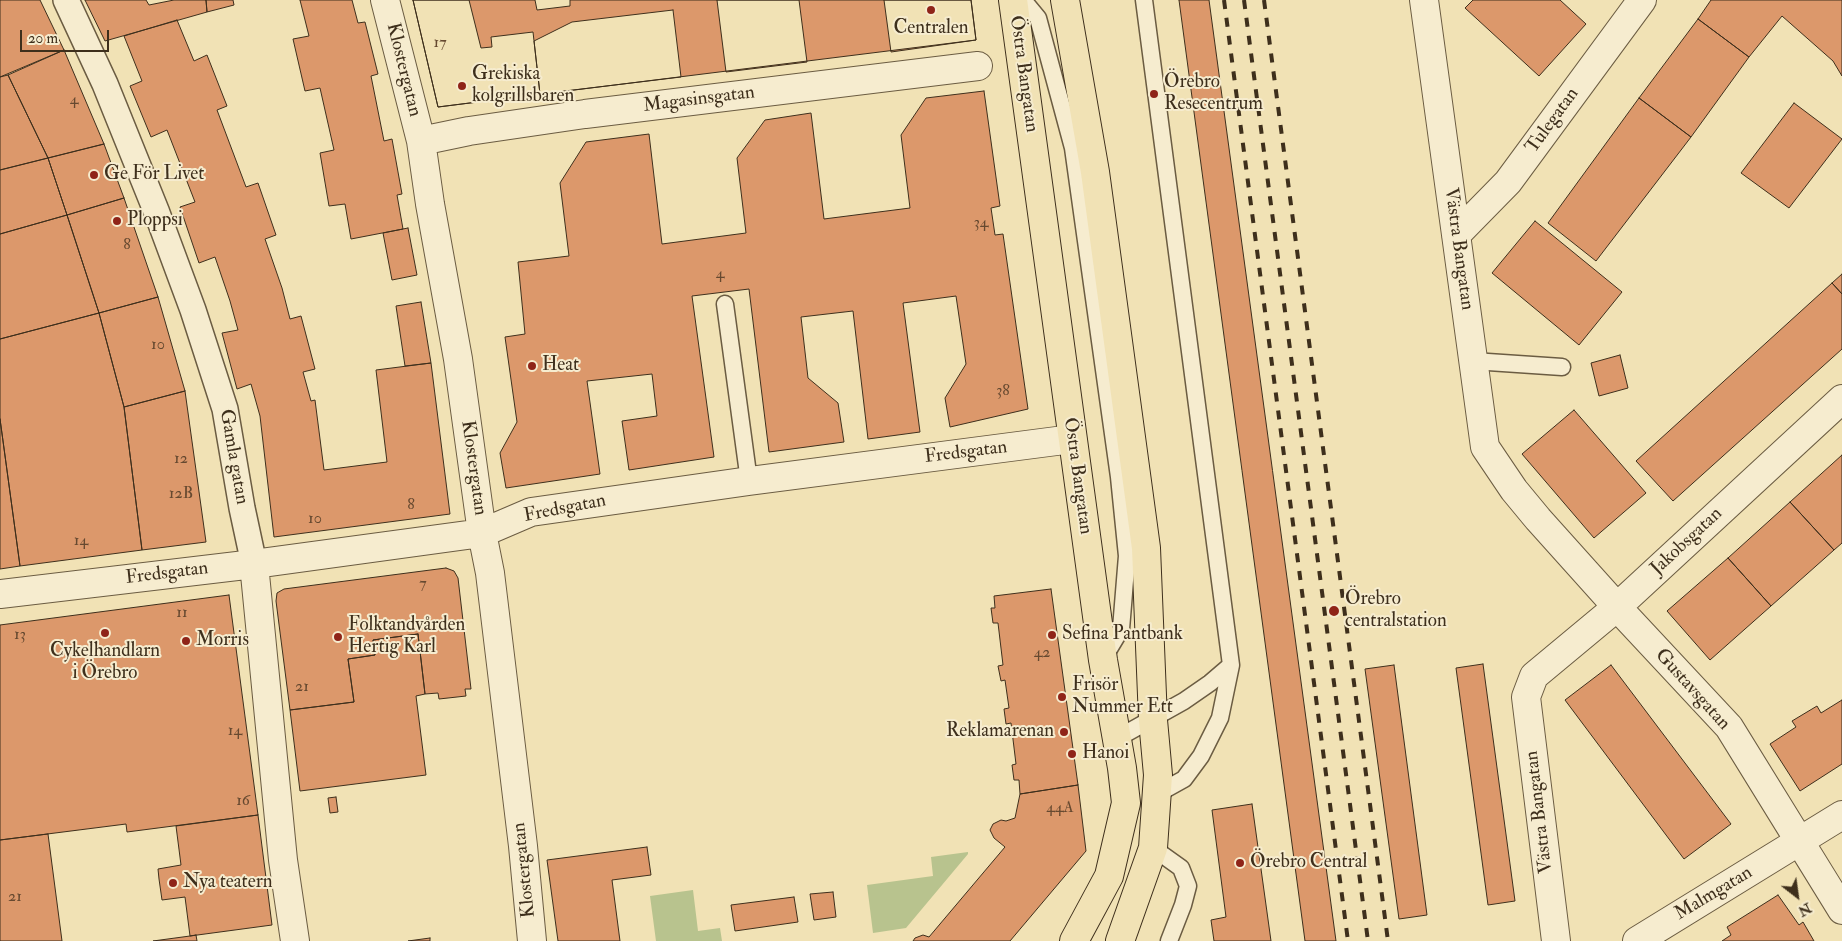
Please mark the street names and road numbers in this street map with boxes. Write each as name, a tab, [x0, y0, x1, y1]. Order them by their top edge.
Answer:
street label: Östra Bangatan	[1003, 14, 1043, 134]
street label: Klostergatan	[380, 21, 426, 119]
street label: Magasinsgatan	[642, 82, 756, 118]
street label: Tulegatan	[1522, 84, 1584, 158]
street label: Västra Bangatan	[1438, 186, 1478, 312]
street label: Gamla gatan	[213, 408, 253, 506]
street label: Östra Bangatan	[1057, 416, 1097, 536]
street label: Klostergatan	[455, 419, 491, 517]
street label: Fredsgatan	[923, 437, 1009, 469]
street label: Fredsgatan	[522, 490, 608, 528]
street label: Jakobsgatan	[1646, 503, 1728, 581]
street label: Fredsgatan	[124, 558, 210, 590]
street label: Gustavsgatan	[1650, 645, 1734, 735]
street label: Västra Bangatan	[1521, 749, 1559, 875]
street label: Klostergatan	[509, 821, 541, 919]
street label: Malmgatan	[1671, 862, 1757, 926]

